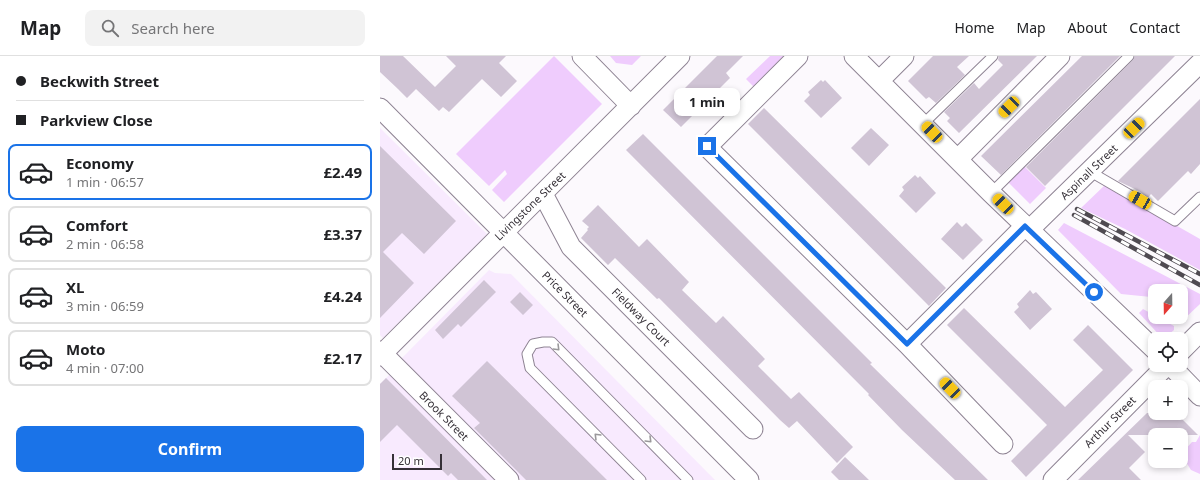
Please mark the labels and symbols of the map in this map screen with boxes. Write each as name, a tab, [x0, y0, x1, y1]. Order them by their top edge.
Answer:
callout: 1 min	[674, 88, 740, 116]
car	[996, 94, 1022, 120]
car	[1121, 115, 1147, 141]
car	[919, 119, 945, 145]
route end	[698, 137, 716, 155]
street label: Aspinall Street	[1057, 140, 1121, 203]
street label: Livingstone Street	[491, 168, 568, 243]
car	[1127, 189, 1153, 211]
car	[990, 191, 1016, 217]
street label: Price Street	[539, 267, 592, 320]
route start	[1085, 283, 1103, 301]
street label: Fieldway Court	[609, 284, 674, 349]
north arrow	[1148, 284, 1188, 324]
one-way arrow	[552, 343, 560, 351]
car	[937, 375, 963, 401]
street label: Brook Street	[416, 388, 472, 444]
street label: Arthur Street	[1081, 393, 1139, 451]
one-way arrow	[595, 433, 602, 441]
one-way arrow	[644, 435, 652, 443]
scale bar	[392, 452, 442, 471]

